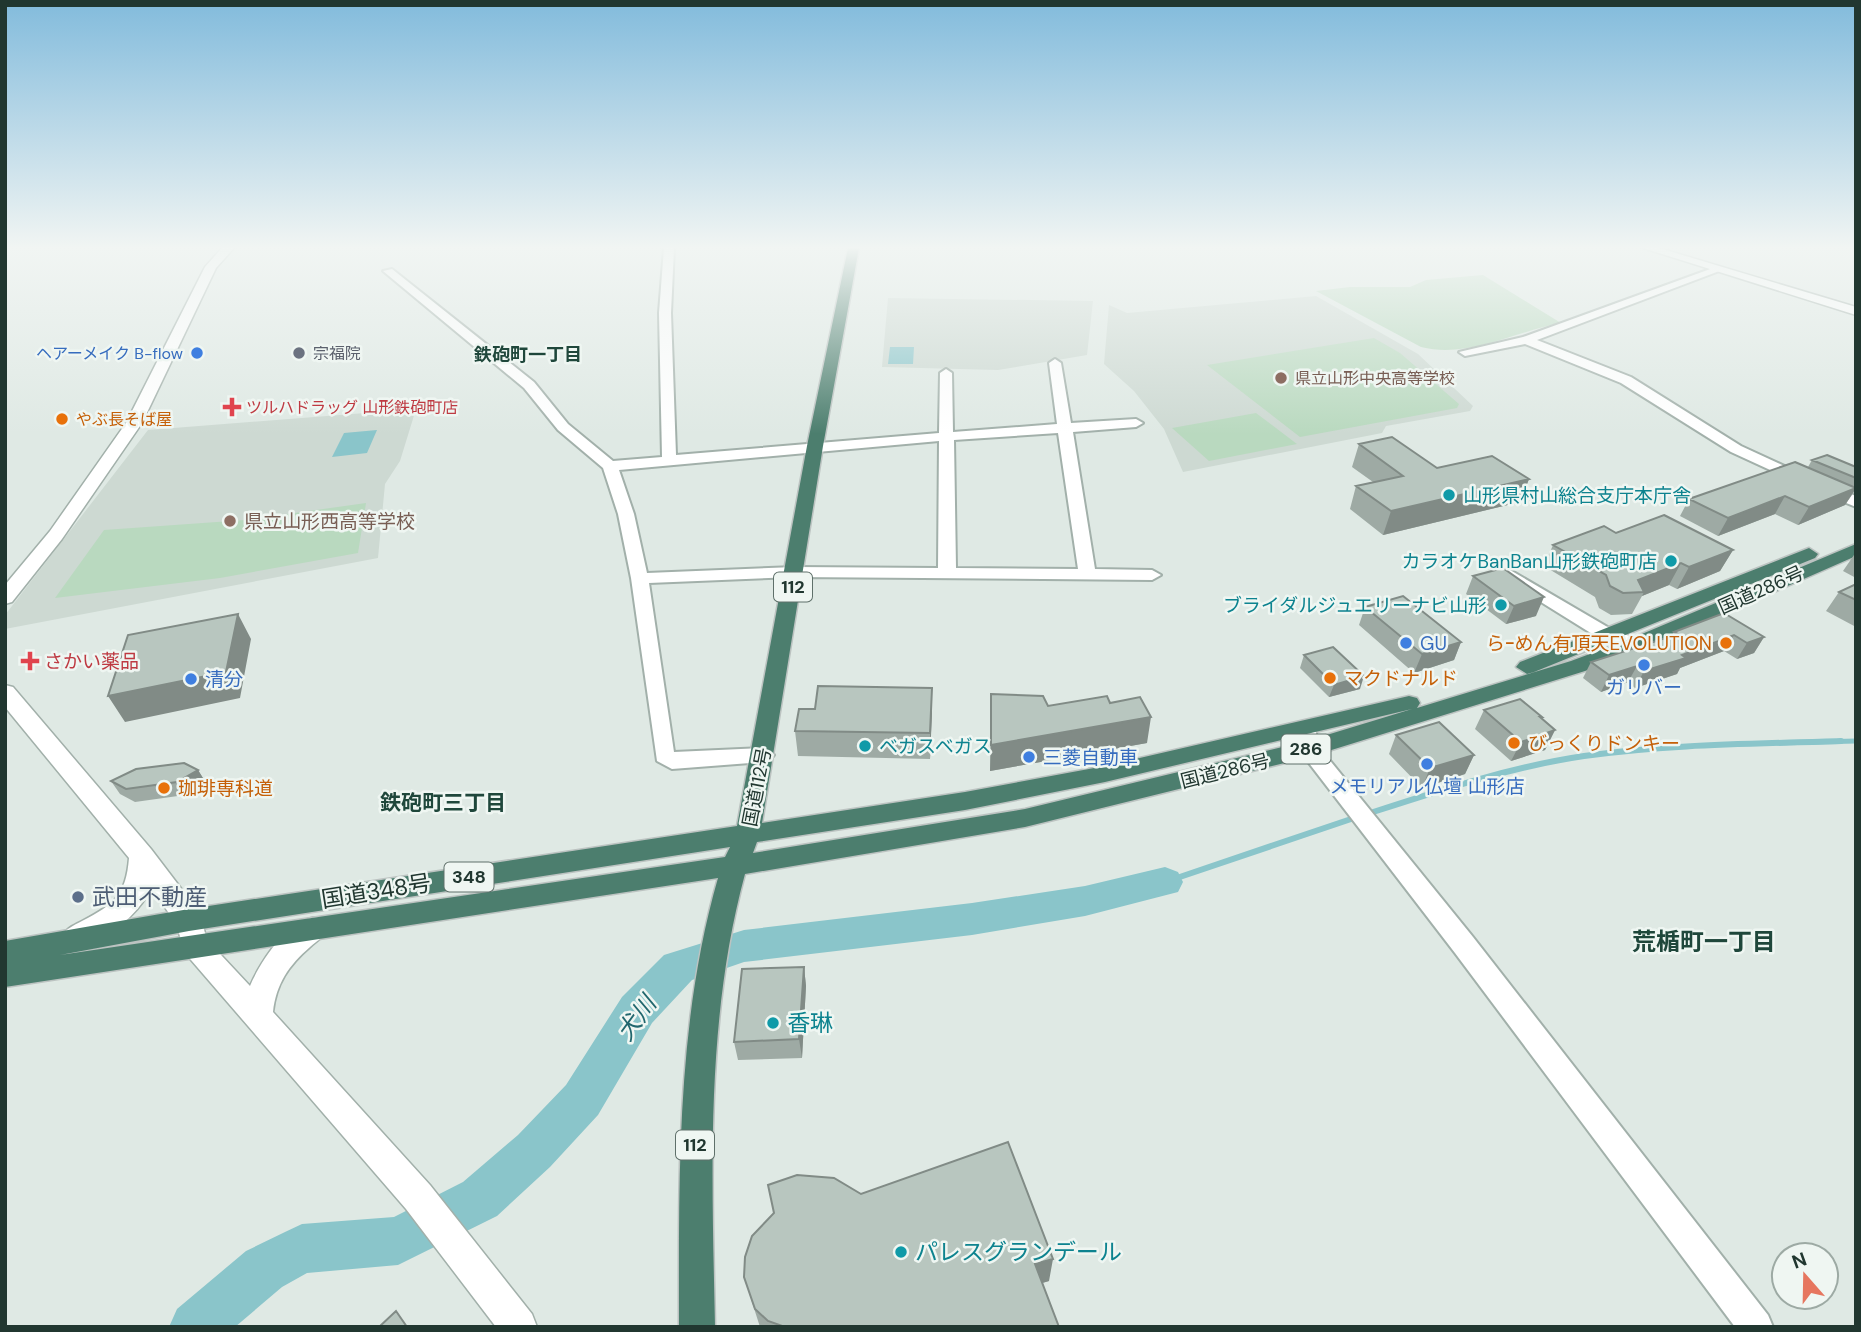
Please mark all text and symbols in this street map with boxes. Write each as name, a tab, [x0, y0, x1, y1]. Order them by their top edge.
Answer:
place label: ヘアーメイク B-flow	[36, 343, 183, 364]
place label: 宗福院	[313, 343, 361, 364]
district label: 鉄砲町一丁目	[473, 343, 582, 367]
marker: ヘアーメイク B-flow	[189, 345, 205, 361]
marker: 宗福院	[291, 345, 307, 361]
place label: 県立山形中央高等学校	[1295, 368, 1455, 389]
marker: 県立山形中央高等学校	[1273, 370, 1289, 386]
place label: ツルハドラッグ 山形鉄砲町店	[246, 397, 458, 418]
marker: ツルハドラッグ 山形鉄砲町店	[224, 399, 240, 415]
place label: やぶ長そば屋	[76, 409, 172, 430]
marker: やぶ長そば屋	[54, 411, 70, 427]
place label: 山形県村山総合支庁本庁舎	[1463, 483, 1691, 508]
marker: 山形県村山総合支庁本庁舎	[1441, 487, 1457, 503]
place label: 県立山形西高等学校	[244, 509, 415, 534]
marker: 県立山形西高等学校	[222, 513, 238, 529]
place label: カラオケBanBan山形鉄砲町店	[1402, 549, 1657, 574]
marker: カラオケBanBan山形鉄砲町店	[1663, 553, 1679, 569]
street label: 国道286号	[1714, 560, 1808, 620]
road number: 112	[774, 572, 812, 602]
place label: ブライダルジュエリーナビ山形	[1223, 593, 1487, 618]
marker: ブライダルジュエリーナビ山形	[1493, 597, 1509, 613]
place label: GU	[1420, 631, 1447, 656]
place label: らｰめん有頂天EVOLUTION	[1486, 631, 1712, 656]
marker: GU	[1398, 635, 1414, 651]
marker: らｰめん有頂天EVOLUTION	[1718, 635, 1734, 651]
place label: さかい薬品	[44, 649, 139, 674]
marker: さかい薬品	[22, 653, 38, 669]
marker: ガリバー	[1636, 657, 1652, 673]
place label: マクドナルド	[1344, 666, 1458, 691]
place label: 清分	[205, 667, 243, 692]
marker: マクドナルド	[1322, 670, 1338, 686]
marker: 清分	[183, 671, 199, 687]
place label: ガリバー	[1606, 675, 1682, 700]
place label: びっくりドンキー	[1528, 731, 1680, 756]
place label: ベガスベガス	[879, 734, 992, 759]
road number: 286	[1282, 734, 1330, 764]
marker: びっくりドンキー	[1506, 735, 1522, 751]
marker: ベガスベガス	[857, 738, 873, 754]
street label: 国道112号	[737, 745, 777, 829]
place label: 三菱自動車	[1043, 745, 1138, 770]
street label: 国道286号	[1178, 748, 1272, 794]
marker: 三菱自動車	[1021, 749, 1037, 765]
marker: メモリアル仏壇 山形店	[1419, 756, 1435, 772]
place label: メモリアル仏壇 山形店	[1330, 774, 1524, 799]
place label: 珈琲専科道	[178, 776, 273, 801]
marker: 珈琲専科道	[156, 780, 172, 796]
district label: 鉄砲町三丁目	[380, 789, 506, 817]
road number: 348	[444, 862, 494, 892]
street label: 国道348号	[319, 868, 433, 914]
place label: 武田不動産	[92, 882, 207, 912]
marker: 武田不動産	[70, 889, 86, 905]
district label: 荒楯町一丁目	[1632, 926, 1776, 957]
water label: 犬川	[609, 987, 664, 1047]
place label: 香琳	[787, 1008, 833, 1038]
marker: 香琳	[765, 1015, 781, 1031]
road number: 112	[676, 1130, 714, 1160]
place label: パレスグランデール	[915, 1237, 1122, 1267]
north arrow	[1770, 1241, 1840, 1311]
marker: パレスグランデール	[893, 1244, 909, 1260]
text: N	[1789, 1246, 1810, 1275]

